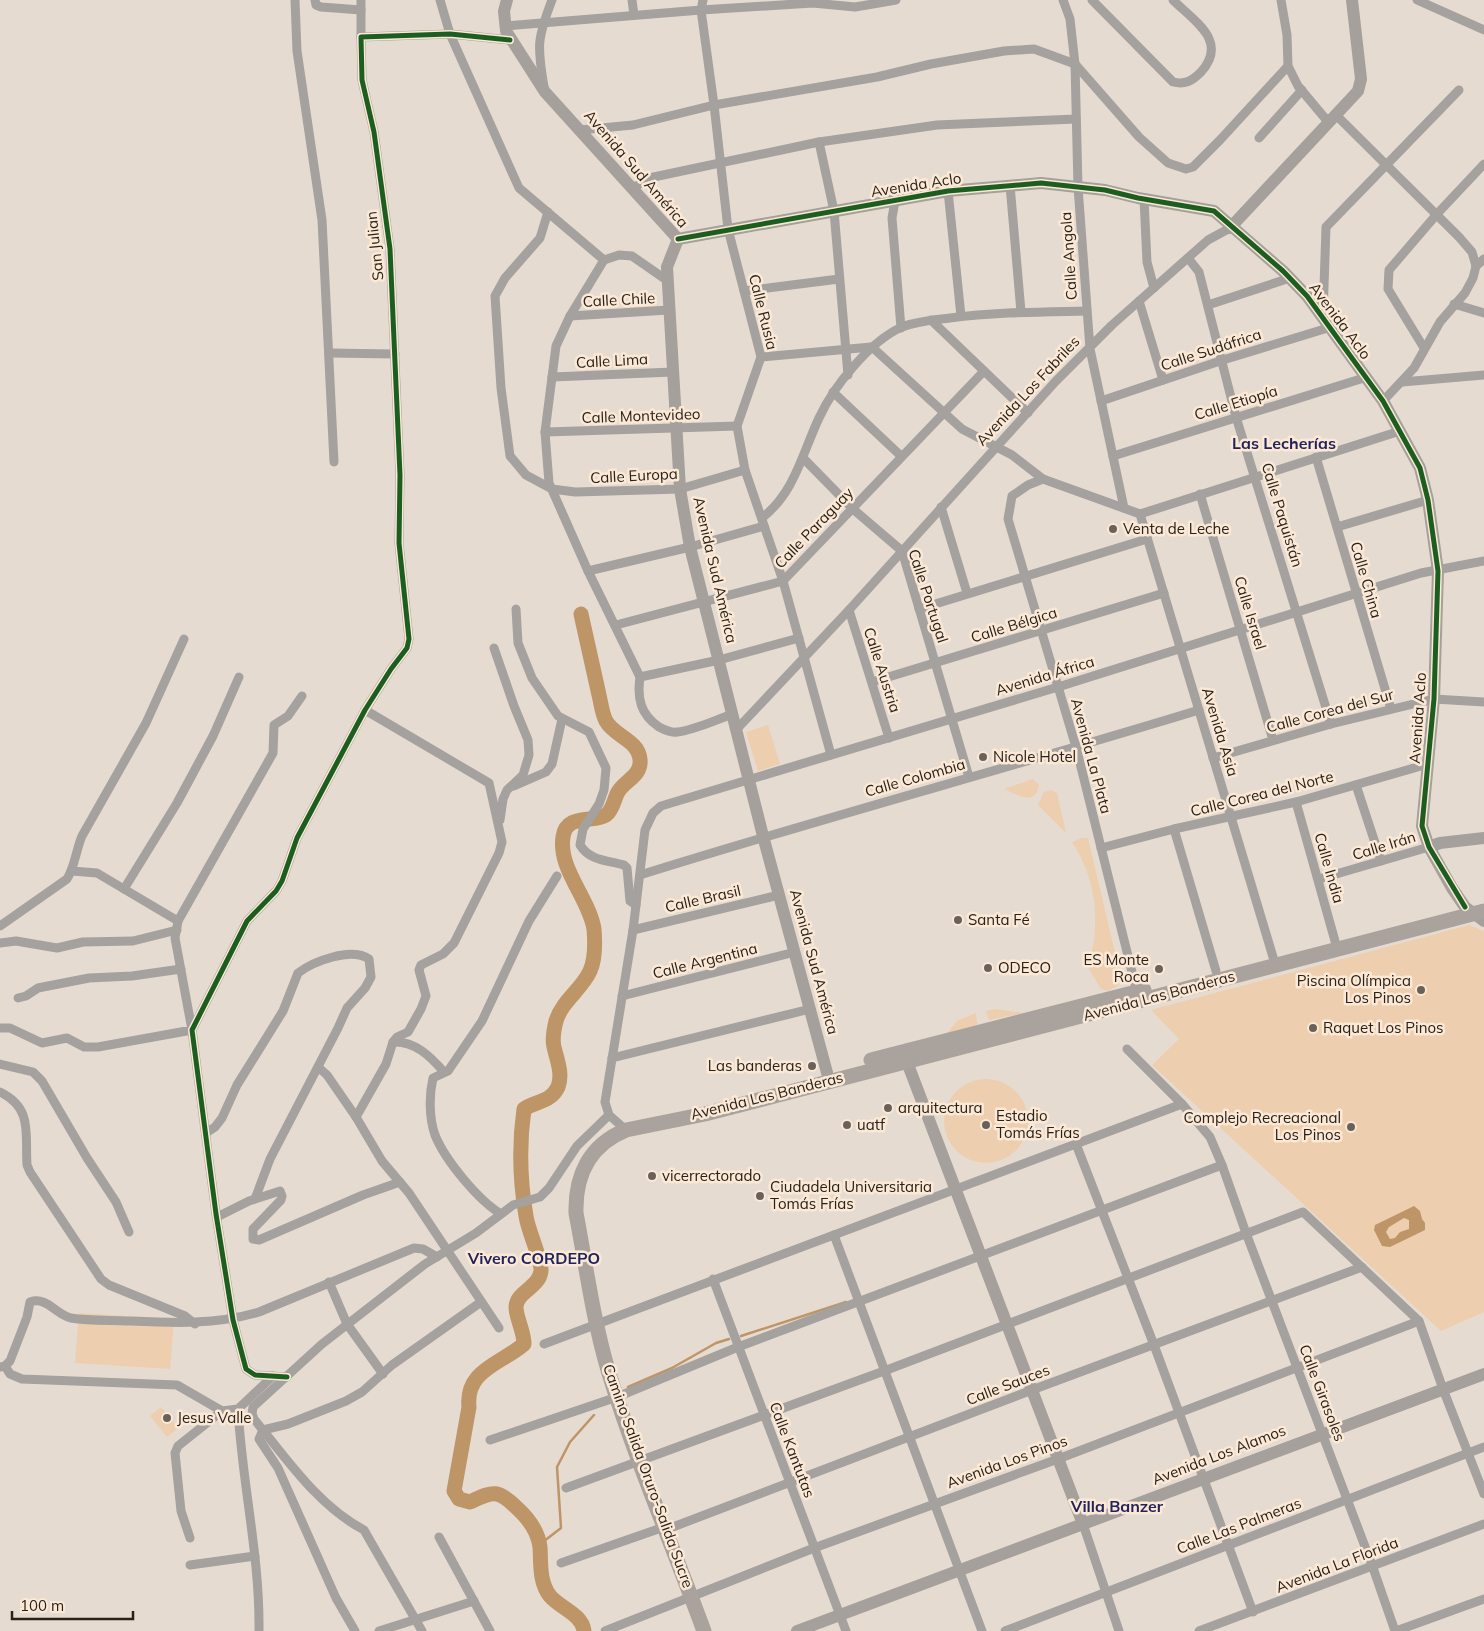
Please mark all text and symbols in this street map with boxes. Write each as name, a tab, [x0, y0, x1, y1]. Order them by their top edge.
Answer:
street label: Avenida Sud América	[580, 106, 693, 231]
street label: Avenida Aclo	[869, 168, 963, 201]
street label: San Julian	[361, 210, 388, 282]
street label: Calle Angola	[1056, 211, 1081, 301]
street label: Calle Rusia	[745, 272, 782, 352]
street label: Avenida Aclo	[1305, 278, 1376, 363]
street label: Calle Chile	[582, 288, 656, 311]
street label: Calle Sudáfrica	[1158, 324, 1264, 375]
street label: Avenida Los Fabriles	[972, 332, 1083, 450]
street label: Calle Lima	[575, 349, 648, 372]
street label: Calle Etiopía	[1192, 381, 1280, 424]
street label: Calle Montevideo	[581, 404, 701, 427]
district label: Las Lecherías	[1232, 433, 1336, 453]
street label: Calle Paquistán	[1258, 460, 1307, 569]
street label: Calle Europa	[590, 464, 678, 487]
street label: Calle Paraguay	[770, 483, 857, 572]
street label: Avenida Sud América	[689, 495, 742, 645]
place label: Venta de Leche	[1123, 519, 1229, 538]
marker: Venta de Leche	[1107, 523, 1119, 535]
street label: Calle China	[1347, 539, 1386, 620]
street label: Calle Portugal	[904, 547, 953, 645]
street label: Calle Israel	[1230, 574, 1271, 652]
street label: Calle Bélgica	[968, 602, 1059, 647]
street label: Calle Austria	[860, 625, 905, 715]
street label: Avenida África	[993, 651, 1097, 700]
street label: Avenida Aclo	[1405, 672, 1430, 764]
street label: Calle Corea del Sur	[1264, 684, 1396, 737]
street label: Avenida Asia	[1198, 685, 1243, 779]
street label: Avenida La Plata	[1067, 696, 1116, 816]
place label: Nicole Hotel	[993, 747, 1076, 766]
marker: Nicole Hotel	[977, 751, 989, 763]
street label: Calle Colombia	[863, 754, 967, 801]
street label: Calle Corea del Norte	[1188, 767, 1335, 820]
street label: Calle Irán	[1350, 827, 1418, 864]
street label: Calle India	[1310, 830, 1349, 905]
street label: Calle Brasil	[663, 881, 743, 916]
street label: Avenida Sud América	[786, 887, 843, 1037]
place label: Santa Fé	[968, 910, 1030, 929]
marker: Santa Fé	[952, 914, 964, 926]
street label: Calle Argentina	[651, 938, 759, 983]
place label: ES Monte Roca	[1084, 950, 1149, 986]
place label: ODECO	[998, 958, 1051, 977]
marker: ODECO	[982, 962, 994, 974]
marker: ES Monte Roca	[1153, 963, 1165, 975]
street label: Avenida Las Banderas	[1081, 966, 1237, 1025]
place label: Piscina Olímpica Los Pinos	[1297, 971, 1411, 1007]
marker: Piscina Olímpica Los Pinos	[1415, 984, 1427, 996]
place label: Raquet Los Pinos	[1323, 1018, 1443, 1037]
marker: Raquet Los Pinos	[1307, 1022, 1319, 1034]
place label: Las banderas	[708, 1056, 802, 1075]
marker: Las banderas	[806, 1060, 818, 1072]
street label: Avenida Las Banderas	[689, 1067, 845, 1124]
place label: arquitectura	[898, 1098, 983, 1117]
marker: arquitectura	[882, 1102, 894, 1114]
place label: Estadio Tomás Frías	[996, 1106, 1080, 1142]
place label: Complejo Recreacional Los Pinos	[1184, 1108, 1341, 1144]
place label: uatf	[857, 1115, 886, 1134]
marker: uatf	[841, 1119, 853, 1131]
marker: Estadio Tomás Frías	[980, 1119, 992, 1131]
marker: Complejo Recreacional Los Pinos	[1345, 1121, 1357, 1133]
place label: vicerrectorado	[662, 1166, 761, 1185]
marker: vicerrectorado	[646, 1170, 658, 1182]
place label: Ciudadela Universitaria Tomás Frías	[770, 1177, 932, 1213]
marker: Ciudadela Universitaria Tomás Frías	[754, 1190, 766, 1202]
district label: Vivero CORDEPO	[467, 1248, 600, 1268]
street label: Calle Girasoles	[1295, 1342, 1350, 1444]
street label: Calle Sauces	[963, 1360, 1052, 1409]
street label: Camino Salida Oruro-Salida Sucre	[599, 1361, 698, 1590]
street label: Calle Kantutas	[765, 1399, 819, 1500]
place label: Jesus Valle	[177, 1408, 251, 1427]
marker: Jesus Valle	[161, 1412, 173, 1424]
street label: Avenida Los Alamos	[1149, 1420, 1288, 1489]
street label: Avenida Los Pinos	[944, 1431, 1070, 1492]
street label: Calle Las Palmeras	[1174, 1493, 1304, 1558]
district label: Villa Banzer	[1070, 1496, 1164, 1516]
street label: Avenida La Florida	[1273, 1532, 1401, 1597]
scale bar	[12, 1588, 134, 1620]
text: 100 m	[20, 1596, 64, 1615]

